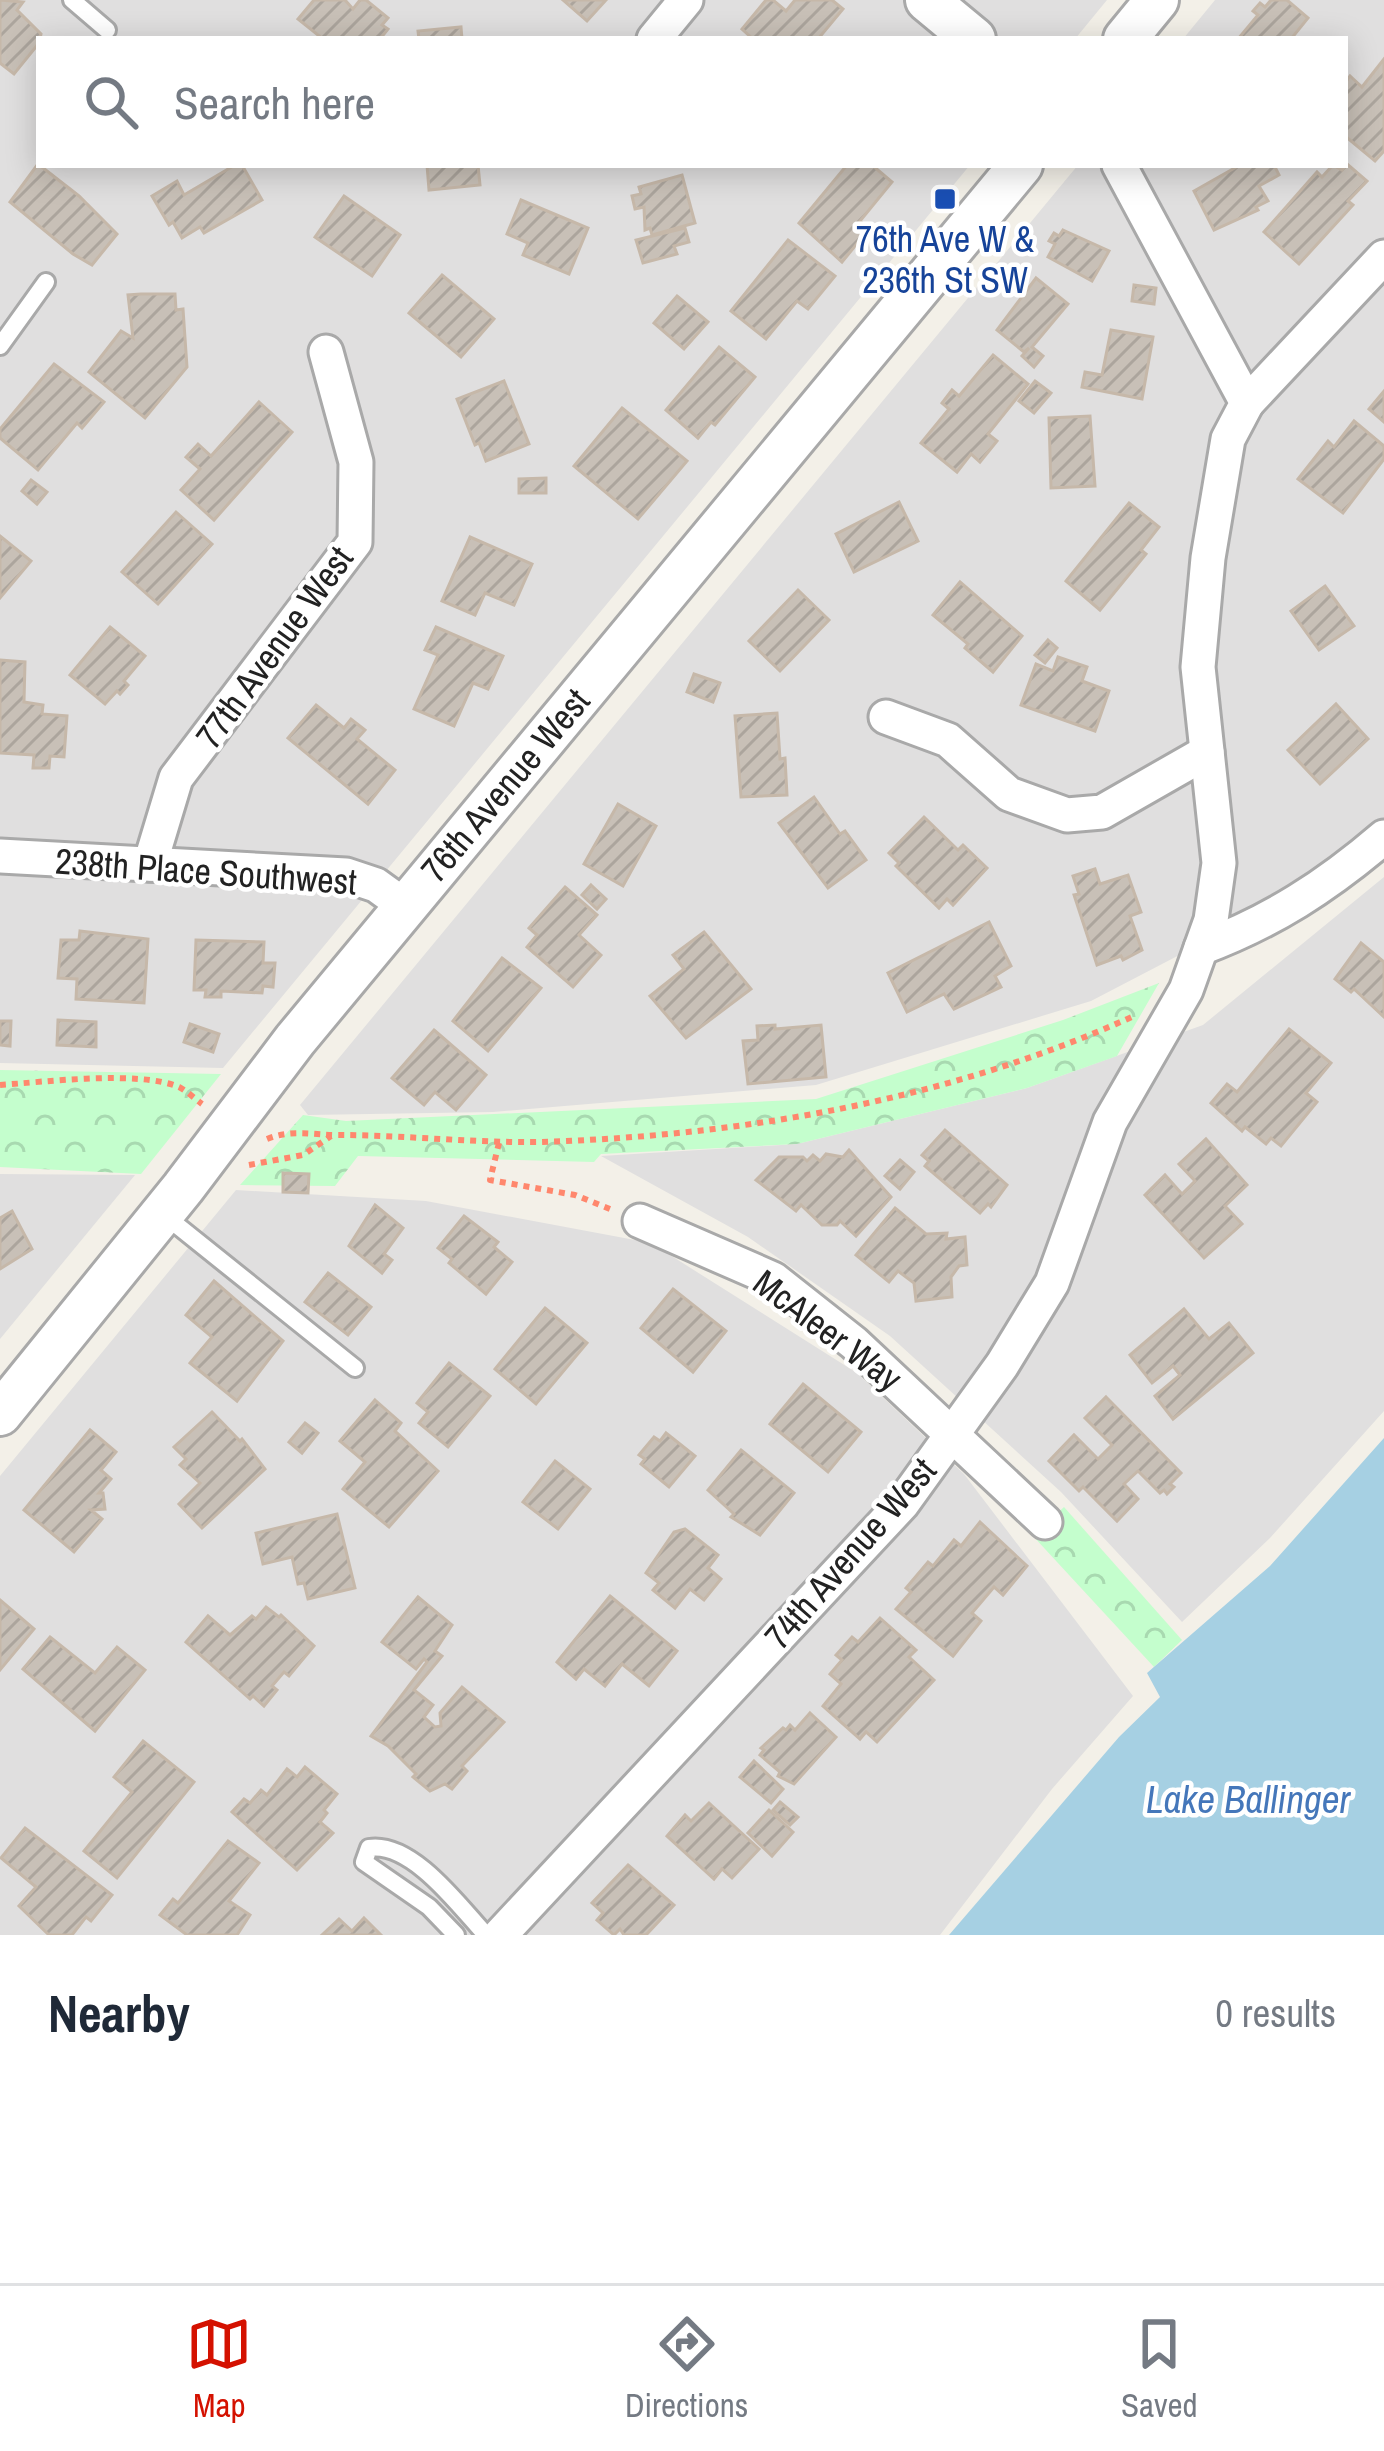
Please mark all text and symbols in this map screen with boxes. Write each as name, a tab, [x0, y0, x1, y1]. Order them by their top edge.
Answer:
search box	[36, 36, 1348, 168]
icon: search	[78, 69, 144, 135]
text: Search here	[174, 72, 375, 133]
marker: 76th Ave W & 236th St SW	[932, 186, 958, 212]
place label: 76th Ave W & 236th St SW	[856, 215, 1034, 304]
street label: 77th Avenue West	[184, 536, 364, 758]
street label: 76th Avenue West	[410, 678, 600, 892]
street label: 238th Place Southwest	[54, 837, 358, 905]
street label: McAleer Way	[744, 1258, 912, 1402]
street label: 74th Avenue West	[754, 1447, 946, 1659]
water label: Lake Ballinger	[1146, 1773, 1352, 1825]
text: Nearby	[48, 1979, 190, 2048]
text: 0 results	[1215, 1987, 1336, 2039]
tab: Map	[186, 2311, 252, 2427]
tab: Directions	[625, 2311, 748, 2427]
tab: Saved	[1121, 2311, 1198, 2427]

